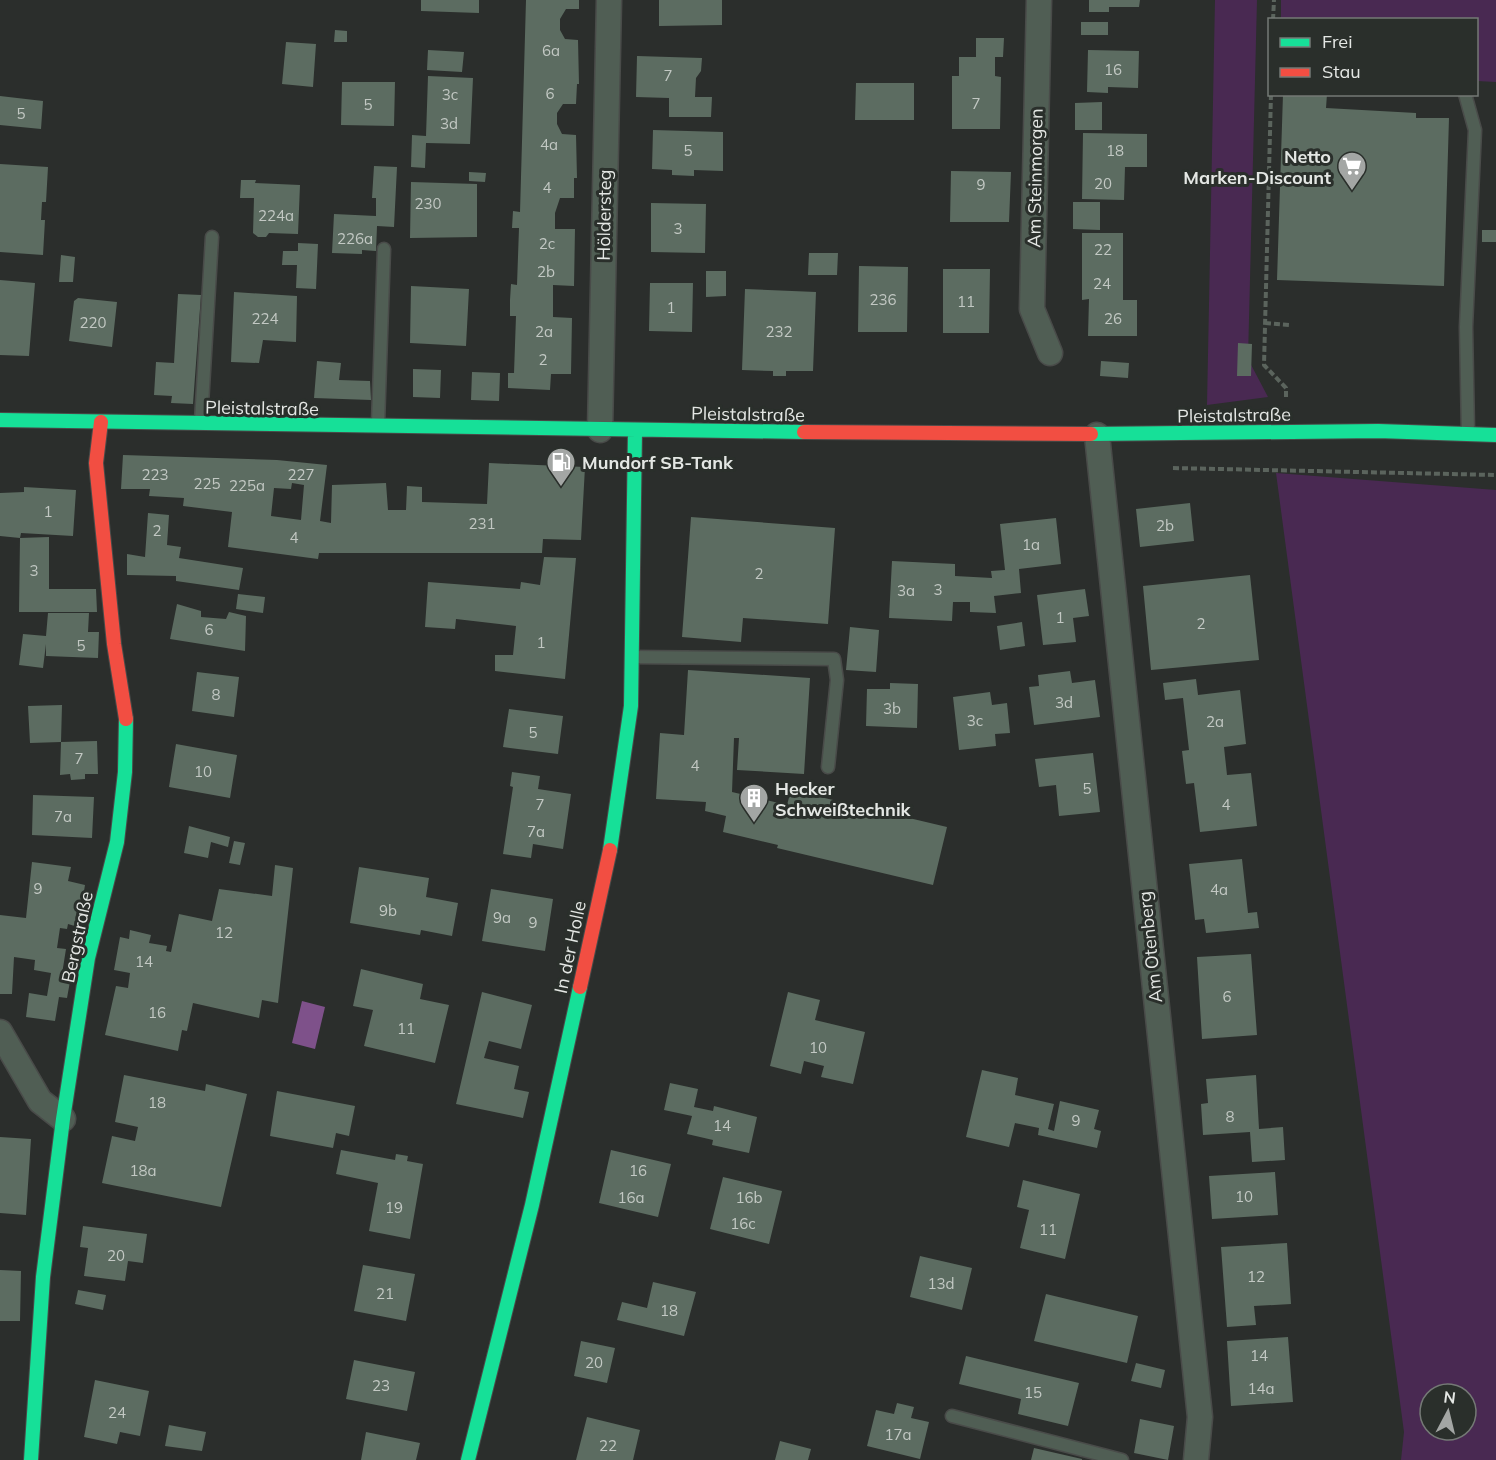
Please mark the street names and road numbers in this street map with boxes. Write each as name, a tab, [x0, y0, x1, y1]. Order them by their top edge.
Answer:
street label: Am Steinmorgen	[1022, 108, 1048, 248]
street label: Höldersteg	[592, 169, 616, 261]
street label: Pleistalstraße	[205, 396, 319, 420]
street label: Pleistalstraße	[691, 402, 805, 426]
street label: Pleistalstraße	[1177, 403, 1291, 427]
street label: Bergstraße	[56, 889, 98, 985]
street label: Am Otenberg	[1133, 890, 1167, 1004]
street label: In der Holle	[549, 899, 591, 995]

